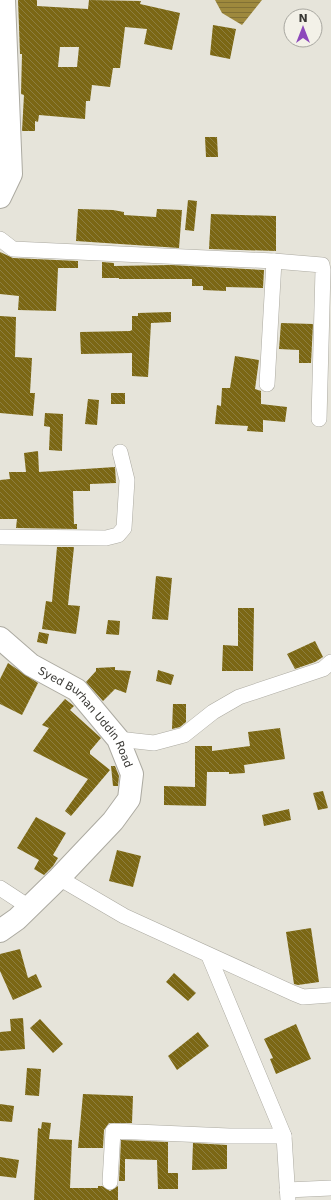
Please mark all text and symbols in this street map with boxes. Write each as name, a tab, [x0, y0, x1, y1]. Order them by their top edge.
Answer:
north arrow	[283, 8, 323, 48]
text: N	[298, 12, 308, 25]
street label: Syed Burhan Uddin Road	[36, 664, 135, 770]

